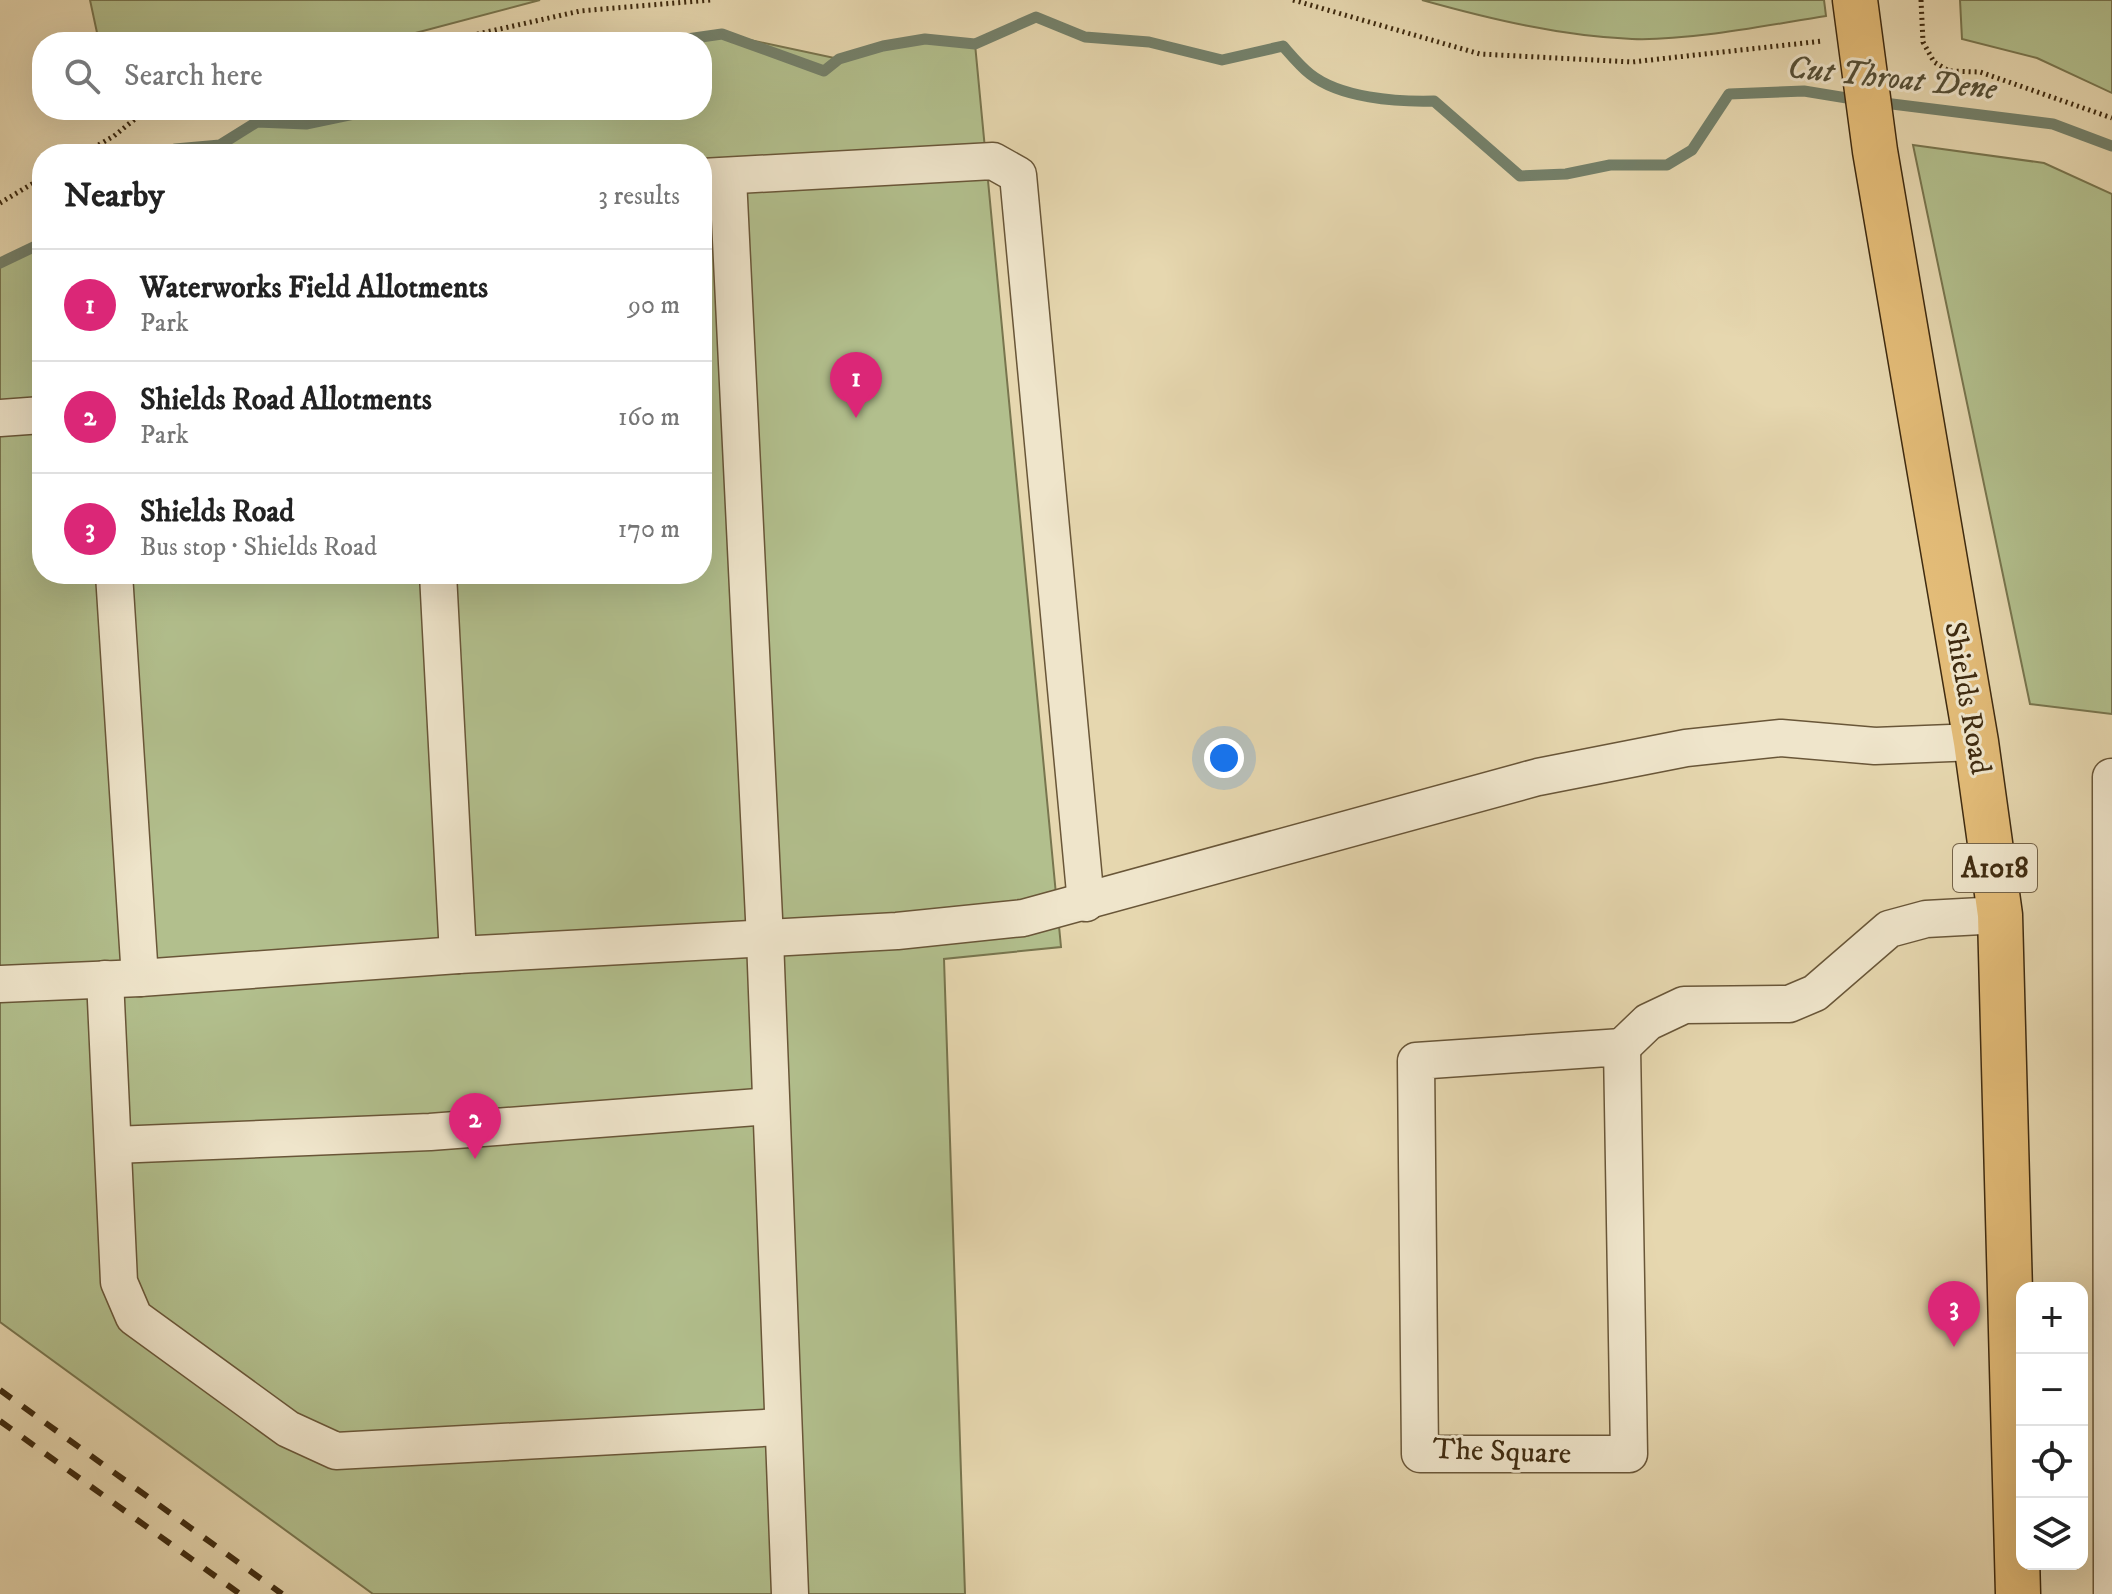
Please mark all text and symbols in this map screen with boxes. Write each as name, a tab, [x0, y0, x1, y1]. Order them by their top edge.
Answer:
search box	[32, 32, 712, 120]
water label: Cut Throat Dene	[1785, 48, 2000, 110]
icon: search	[60, 54, 104, 98]
text: Search here	[124, 58, 263, 95]
text: Nearby	[64, 175, 165, 217]
text: 3 results	[598, 180, 680, 213]
text: Waterworks Field Allotments	[140, 270, 488, 307]
text: 1	[85, 289, 95, 322]
text: 90 m	[628, 289, 680, 322]
text: Park	[140, 307, 189, 340]
pin: 1	[830, 352, 882, 418]
text: Shields Road Allotments	[140, 382, 432, 419]
text: 2	[84, 401, 96, 434]
text: 160 m	[618, 401, 680, 434]
text: Park	[140, 419, 189, 452]
text: Shields Road	[140, 494, 294, 531]
text: 3	[85, 513, 95, 546]
text: 170 m	[618, 513, 680, 546]
text: Bus stop · Shields Road	[140, 531, 377, 564]
street label: Shields Road	[1935, 619, 1999, 777]
your location	[1204, 738, 1244, 778]
road number: A1018	[1953, 844, 2037, 892]
pin: 2	[449, 1093, 501, 1159]
pin: 3	[1928, 1281, 1980, 1347]
map controls	[2016, 1282, 2088, 1570]
button: +	[2016, 1282, 2088, 1354]
button: −	[2016, 1354, 2088, 1426]
button: locate	[2016, 1426, 2088, 1498]
street label: The Square	[1432, 1431, 1572, 1473]
button: layers	[2016, 1498, 2088, 1570]

